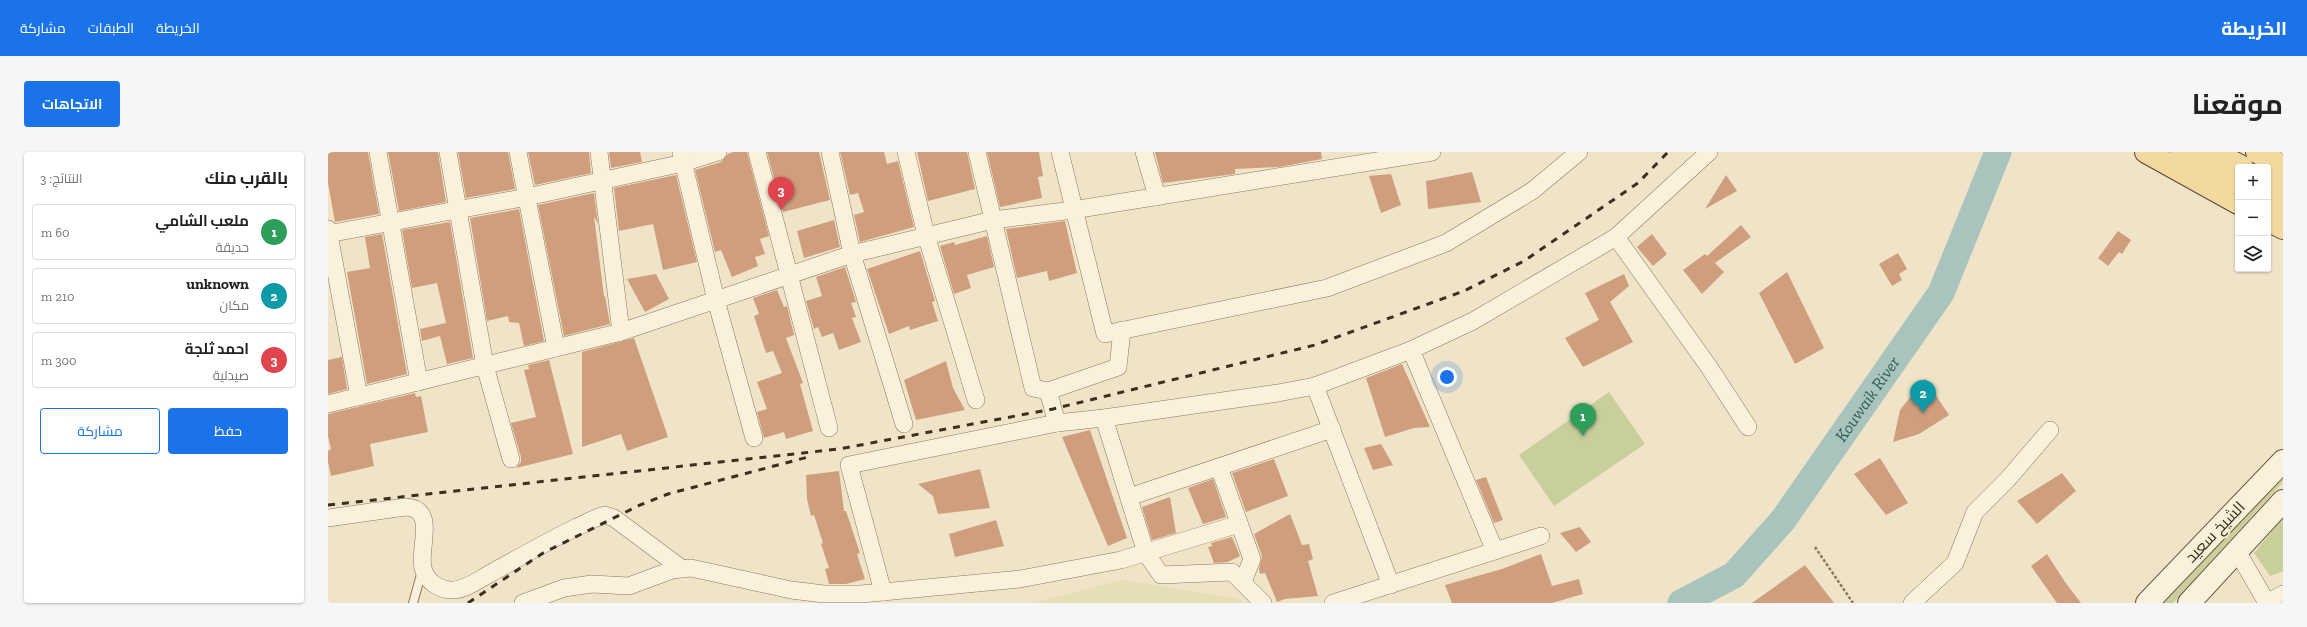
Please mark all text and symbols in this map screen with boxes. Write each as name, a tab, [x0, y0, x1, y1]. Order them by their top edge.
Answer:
text: الخريطة	[2221, 17, 2287, 40]
text: مشاركة	[20, 20, 66, 37]
text: الطبقات	[88, 20, 134, 37]
text: الخريطة	[156, 20, 200, 37]
button: الاتجاهات	[24, 81, 120, 127]
text: موقعنا	[2192, 88, 2283, 121]
map controls	[2235, 164, 2271, 272]
button: +	[2235, 164, 2271, 200]
text: بالقرب منك	[205, 168, 288, 188]
text: النتائج: 3	[40, 171, 82, 186]
pin: 3	[768, 177, 794, 210]
button: −	[2235, 200, 2271, 236]
text: ملعب الشامي	[155, 212, 249, 230]
text: 60 m	[41, 225, 70, 240]
text: 1	[271, 225, 277, 240]
button: layers	[2235, 236, 2271, 272]
text: حديقة	[216, 240, 249, 255]
text: unknown	[186, 275, 249, 293]
text: 210 m	[41, 289, 74, 304]
text: 2	[271, 289, 278, 304]
text: مكان	[220, 298, 249, 313]
text: احمد ثلجة	[185, 340, 249, 358]
text: 300 m	[41, 353, 77, 368]
text: 3	[271, 353, 277, 368]
water label: Kouwaik River	[1831, 353, 1904, 445]
your location	[1437, 367, 1457, 387]
text: صيدلية	[213, 368, 249, 383]
pin: 2	[1910, 380, 1936, 413]
pin: 1	[1570, 403, 1596, 436]
button: مشاركة	[40, 408, 160, 454]
button: حفظ	[168, 408, 288, 454]
street label: الشيخ سعيد	[2181, 498, 2250, 568]

